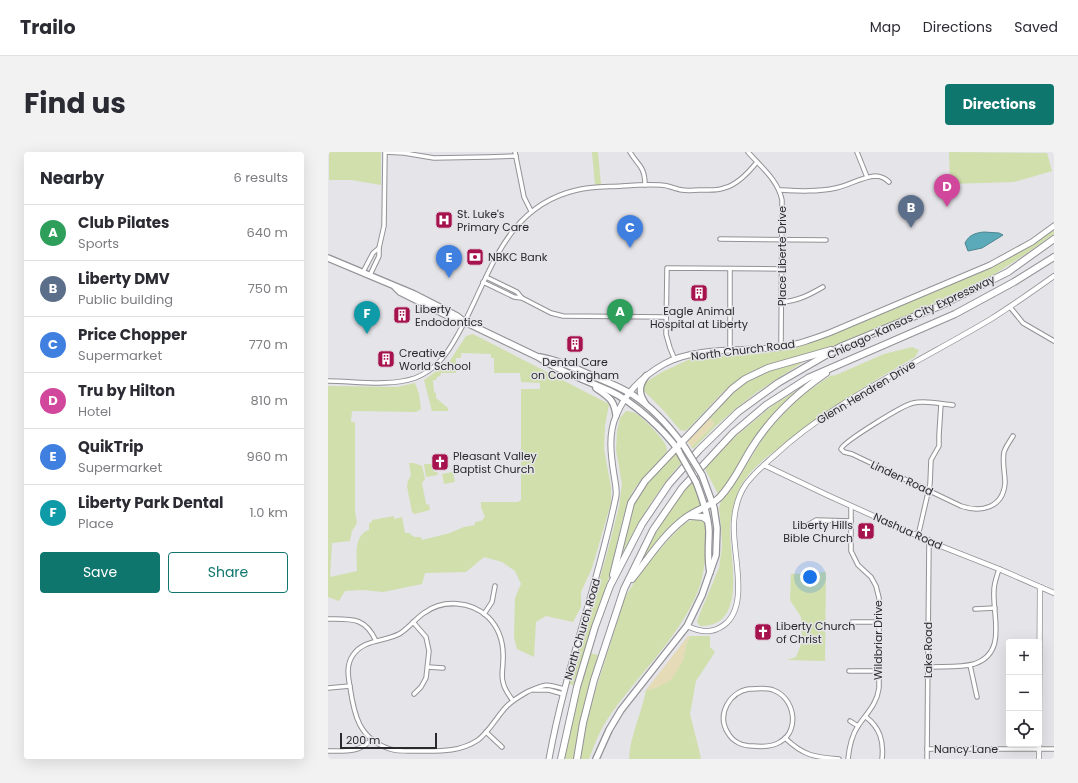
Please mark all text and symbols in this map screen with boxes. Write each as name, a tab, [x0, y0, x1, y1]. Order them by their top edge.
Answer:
text: Trailo	[20, 14, 76, 41]
text: Map	[870, 17, 901, 37]
text: Directions	[923, 17, 992, 37]
text: Saved	[1014, 17, 1058, 37]
text: Find us	[24, 84, 126, 123]
button: Directions	[945, 84, 1054, 125]
text: Nearby	[40, 166, 104, 190]
text: 6 results	[234, 168, 288, 187]
pin: D	[934, 174, 960, 207]
pin: B	[898, 195, 924, 228]
place label: St. Luke's Primary Care	[457, 206, 529, 235]
street label: Place Liberte Drive	[774, 206, 790, 306]
hospital icon: St. Luke's Primary Care	[434, 210, 454, 230]
text: Club Pilates	[78, 212, 169, 233]
pin: C	[617, 215, 643, 248]
text: A	[48, 223, 58, 242]
text: 640 m	[247, 223, 288, 242]
text: Sports	[78, 234, 119, 253]
pin: E	[436, 245, 462, 278]
bank icon: NBKC Bank	[465, 247, 485, 267]
place label: NBKC Bank	[488, 249, 548, 265]
text: Liberty DMV	[78, 268, 170, 289]
street label: Chicago-Kansas City Expressway	[824, 271, 998, 363]
text: B	[49, 279, 57, 298]
text: 750 m	[248, 279, 288, 298]
building icon: Eagle Animal Hospital at Liberty	[689, 283, 709, 303]
text: Public building	[78, 290, 173, 309]
pin: A	[607, 299, 633, 332]
pin: F	[354, 301, 380, 334]
place label: Liberty Endodontics	[415, 301, 483, 330]
place label: Eagle Animal Hospital at Liberty	[650, 303, 749, 332]
building icon: Liberty Endodontics	[392, 305, 412, 325]
text: Price Chopper	[78, 324, 187, 345]
building icon: Dental Care on Cookingham	[565, 334, 585, 354]
text: C	[48, 335, 58, 354]
text: 770 m	[249, 335, 288, 354]
street label: North Church Road	[690, 336, 796, 364]
place label: Creative World School	[399, 345, 471, 374]
text: Supermarket	[78, 346, 162, 365]
building icon: Creative World School	[376, 349, 396, 369]
place label: Dental Care on Cookingham	[531, 354, 619, 383]
street label: Glenn Hendren Drive	[814, 356, 918, 428]
text: Tru by Hilton	[78, 380, 175, 401]
text: D	[48, 391, 58, 410]
text: 810 m	[251, 391, 288, 410]
text: Hotel	[78, 402, 111, 421]
text: QuikTrip	[78, 436, 144, 457]
text: E	[49, 447, 57, 466]
text: 960 m	[247, 447, 288, 466]
place label: Pleasant Valley Baptist Church	[453, 448, 538, 477]
church icon: Pleasant Valley Baptist Church	[430, 452, 450, 472]
street label: Linden Road	[868, 457, 936, 499]
text: Supermarket	[78, 458, 162, 477]
text: Liberty Park Dental	[78, 492, 224, 513]
text: F	[49, 503, 57, 522]
text: 1.0 km	[249, 503, 288, 522]
street label: Nashua Road	[871, 509, 945, 553]
text: Place	[78, 514, 113, 533]
place label: Liberty Hills Bible Church	[783, 517, 853, 546]
church icon: Liberty Hills Bible Church	[856, 521, 876, 541]
button: Save	[40, 552, 160, 593]
button: Share	[168, 552, 288, 593]
your location	[800, 567, 820, 587]
street label: North Church Road	[560, 576, 604, 682]
street label: Wildbriar Drive	[870, 600, 886, 680]
place label: Liberty Church of Christ	[776, 618, 855, 647]
church icon: Liberty Church of Christ	[753, 622, 773, 642]
street label: Lake Road	[920, 622, 936, 678]
map controls	[1006, 639, 1042, 747]
button: +	[1006, 639, 1042, 675]
button: −	[1006, 675, 1042, 711]
button: locate	[1006, 711, 1042, 747]
scale bar	[340, 731, 437, 750]
text: 200 m	[346, 732, 380, 748]
street label: Nancy Lane	[934, 741, 998, 757]

